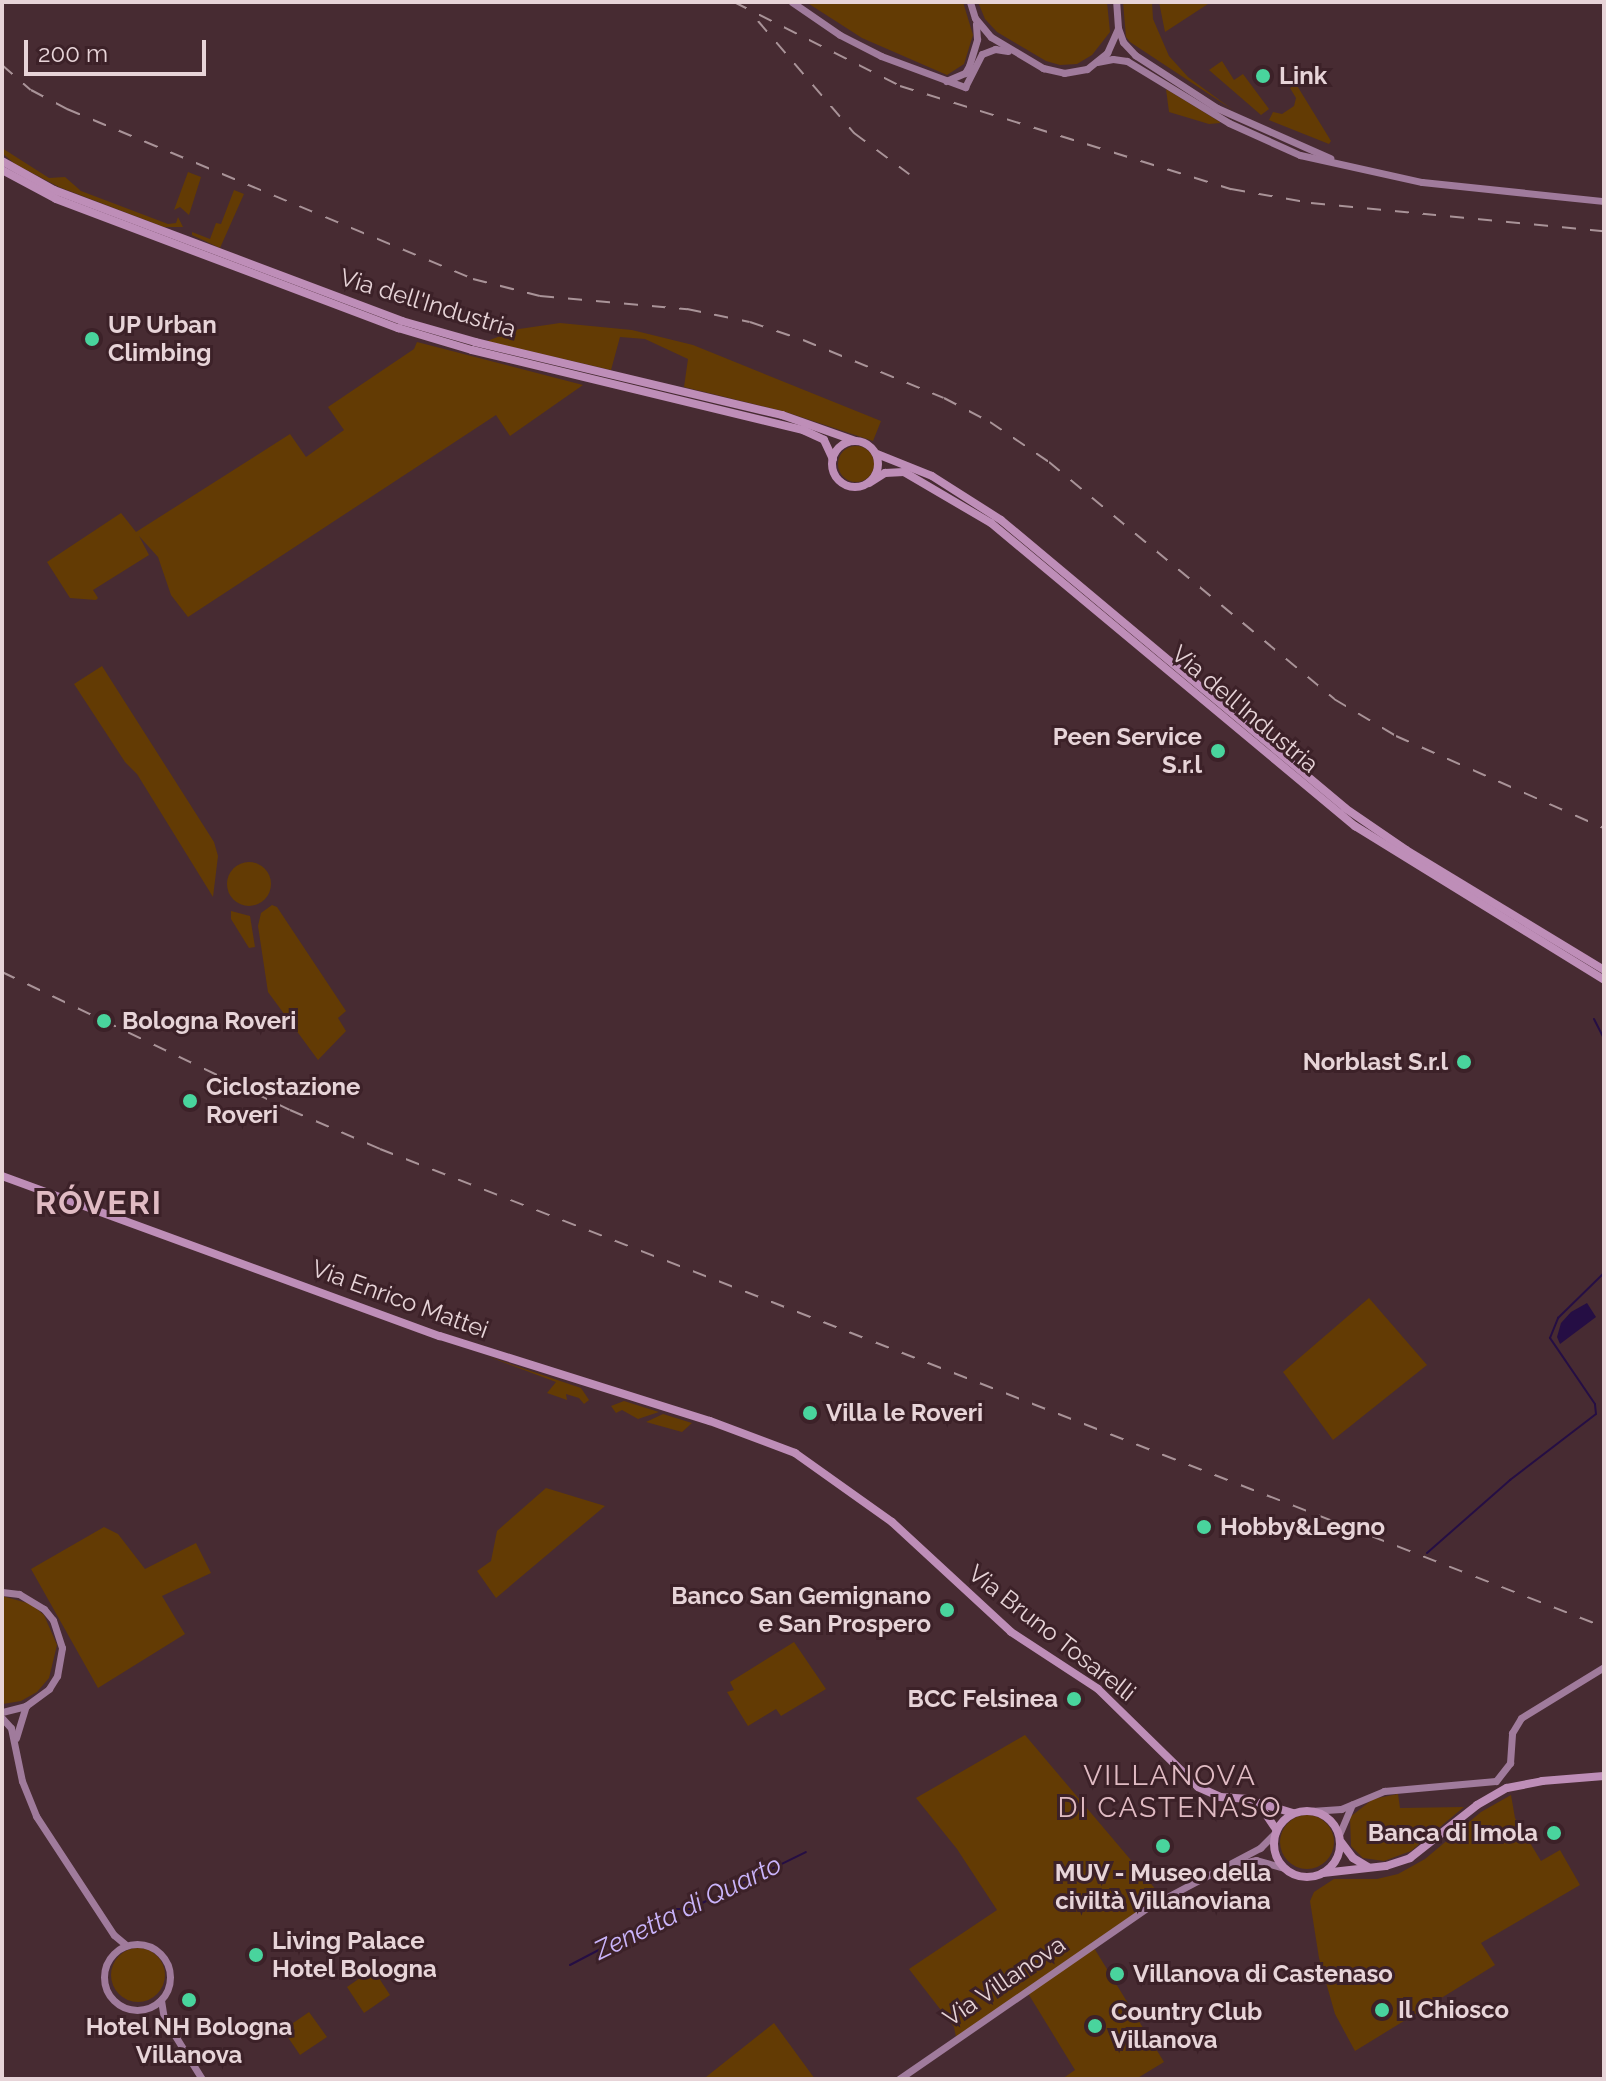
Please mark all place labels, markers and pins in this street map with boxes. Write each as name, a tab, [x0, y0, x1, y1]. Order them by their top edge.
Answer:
place label: Link	[1279, 62, 1327, 90]
marker: Link	[1254, 67, 1272, 85]
place label: UP Urban Climbing	[108, 311, 217, 367]
marker: UP Urban Climbing	[83, 330, 101, 348]
place label: Peen Service S.r.l	[1053, 723, 1202, 779]
marker: Peen Service S.r.l	[1209, 742, 1227, 760]
place label: Bologna Roveri	[122, 1007, 296, 1035]
marker: Bologna Roveri	[93, 1010, 115, 1032]
place label: Norblast S.r.l	[1303, 1048, 1448, 1076]
marker: Norblast S.r.l	[1455, 1053, 1473, 1071]
place label: Ciclostazione Roveri	[206, 1073, 360, 1129]
marker: Ciclostazione Roveri	[181, 1092, 199, 1110]
place label: Villa le Roveri	[826, 1399, 983, 1427]
marker: Villa le Roveri	[801, 1404, 819, 1422]
place label: Hobby&Legno	[1220, 1513, 1385, 1541]
marker: Hobby&Legno	[1195, 1518, 1213, 1536]
place label: Banco San Gemignano e San Prospero	[671, 1582, 931, 1638]
marker: Banco San Gemignano e San Prospero	[938, 1601, 956, 1619]
place label: BCC Felsinea	[908, 1685, 1058, 1713]
marker: BCC Felsinea	[1065, 1690, 1083, 1708]
place label: Banca di Imola	[1368, 1819, 1538, 1847]
marker: Banca di Imola	[1545, 1824, 1563, 1842]
marker: MUV - Museo della civiltà Villanoviana	[1154, 1837, 1172, 1855]
place label: MUV - Museo della civiltà Villanoviana	[1054, 1859, 1272, 1915]
place label: Living Palace Hotel Bologna	[272, 1927, 437, 1983]
marker: Living Palace Hotel Bologna	[247, 1946, 265, 1964]
place label: Villanova di Castenaso	[1133, 1960, 1393, 1988]
marker: Villanova di Castenaso	[1108, 1965, 1126, 1983]
marker: Hotel NH Bologna Villanova	[180, 1991, 198, 2009]
place label: Il Chiosco	[1398, 1996, 1510, 2024]
place label: Country Club Villanova	[1111, 1998, 1263, 2054]
marker: Il Chiosco	[1373, 2001, 1391, 2019]
place label: Hotel NH Bologna Villanova	[85, 2013, 293, 2069]
marker: Country Club Villanova	[1086, 2017, 1104, 2035]

